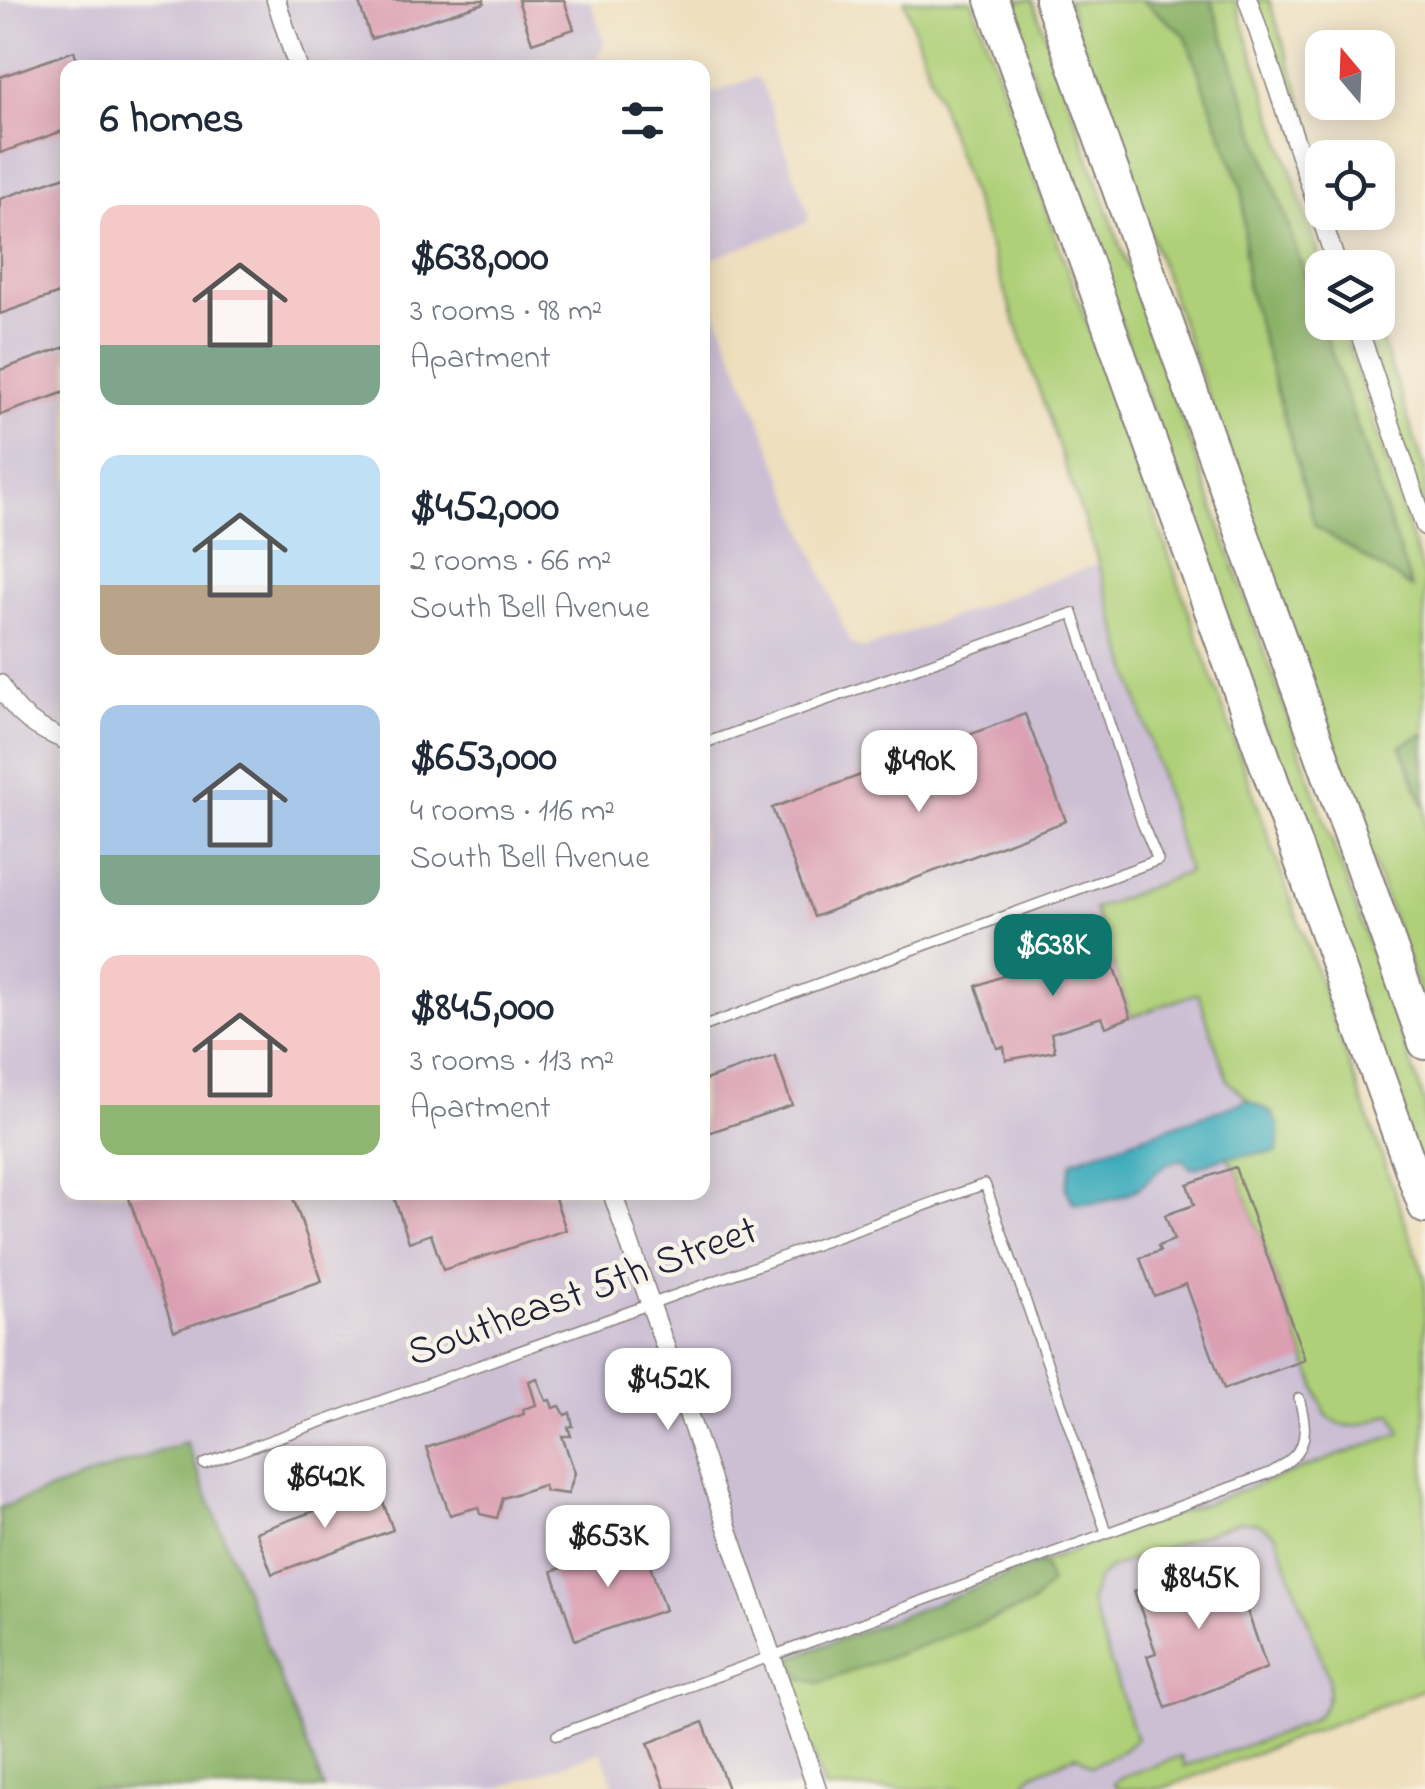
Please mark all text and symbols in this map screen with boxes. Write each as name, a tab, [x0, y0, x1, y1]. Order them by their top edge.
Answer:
north arrow	[1305, 30, 1395, 120]
map controls	[1305, 30, 1395, 340]
text: 6 homes	[100, 90, 244, 151]
icon: filters	[615, 93, 670, 148]
button: locate	[1305, 140, 1395, 230]
text: $638,000	[410, 228, 549, 289]
icon: home	[180, 245, 300, 365]
button: layers	[1305, 250, 1395, 340]
text: 3 rooms · 98 m²	[410, 289, 602, 336]
text: Apartment	[410, 336, 551, 383]
text: $452,000	[410, 478, 559, 539]
icon: home	[180, 495, 300, 615]
text: 2 rooms · 66 m²	[410, 539, 612, 586]
text: South Bell Avenue	[410, 586, 650, 633]
text: $653,000	[410, 728, 557, 789]
pin: $490K	[849, 730, 989, 815]
text: $490K	[883, 739, 955, 786]
icon: home	[180, 745, 300, 865]
text: 4 rooms · 116 m²	[410, 789, 615, 836]
text: South Bell Avenue	[410, 836, 650, 883]
pin: $638K	[983, 914, 1123, 999]
text: $638K	[1016, 923, 1090, 970]
text: $845,000	[410, 978, 554, 1039]
icon: home	[180, 995, 300, 1115]
text: 3 rooms · 113 m²	[410, 1039, 614, 1086]
text: Apartment	[410, 1086, 551, 1133]
street label: Southeast 5th Street	[399, 1201, 767, 1385]
pin: $452K	[598, 1348, 738, 1433]
text: $452K	[627, 1357, 709, 1404]
pin: $642K	[255, 1446, 395, 1531]
text: $642K	[286, 1455, 364, 1502]
pin: $653K	[538, 1505, 678, 1590]
text: $653K	[568, 1514, 648, 1561]
pin: $845K	[1129, 1547, 1269, 1632]
text: $845K	[1160, 1556, 1238, 1603]

